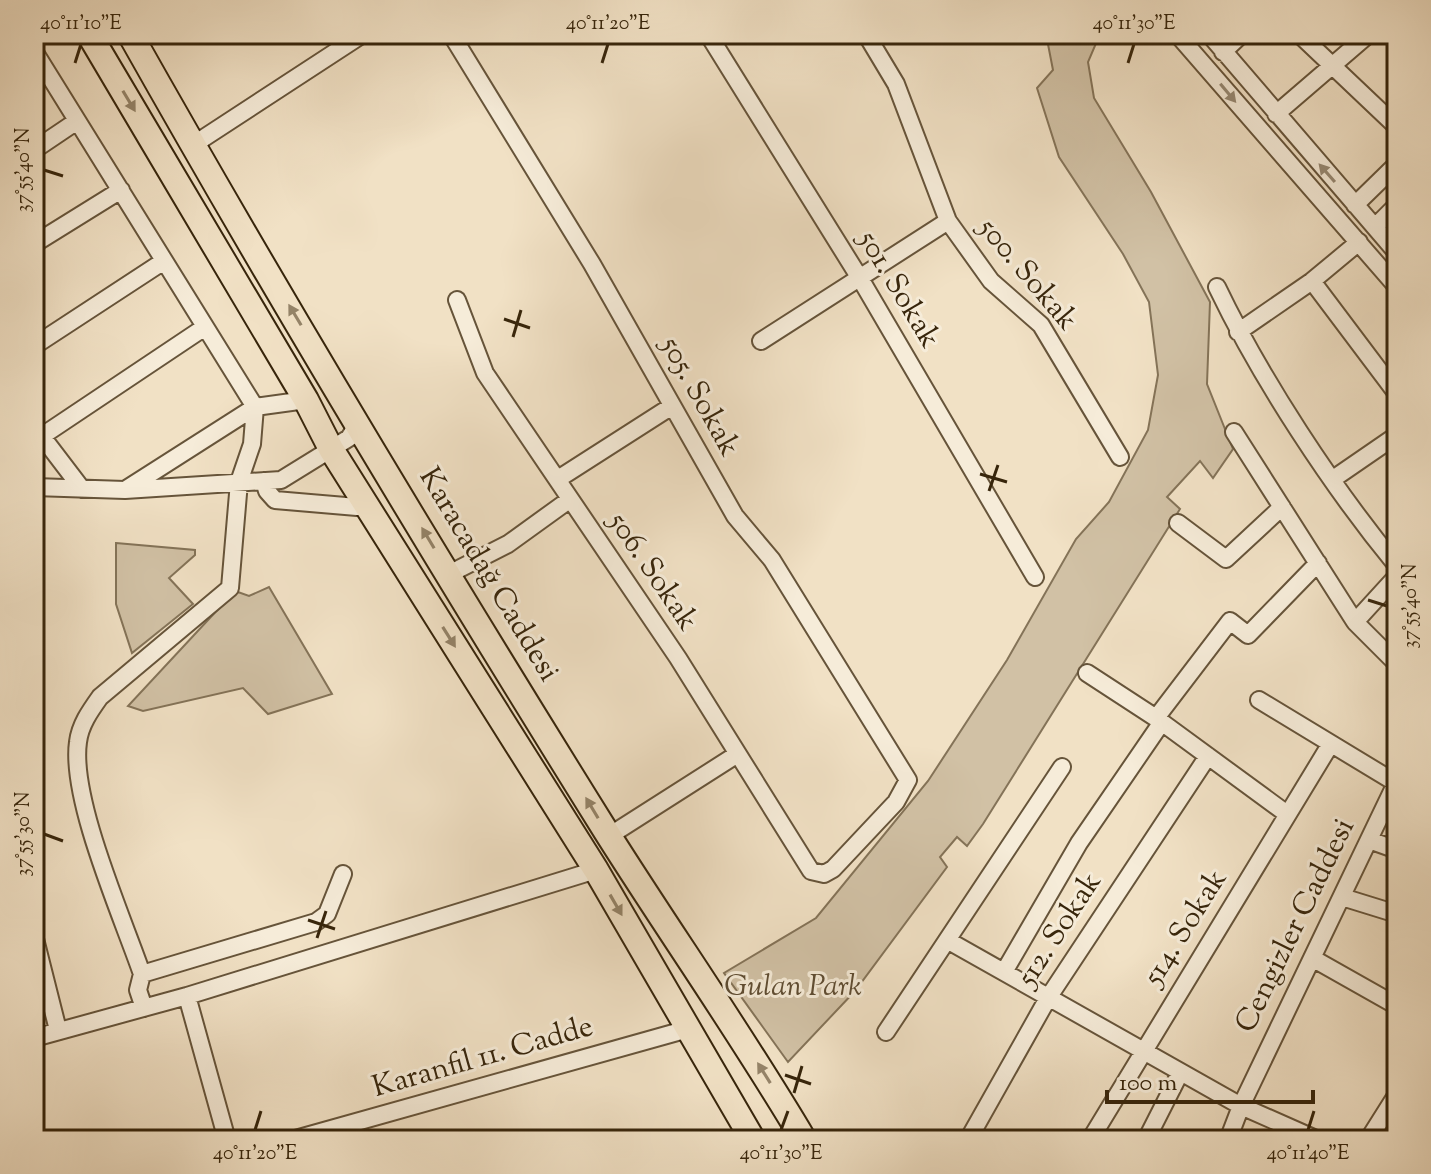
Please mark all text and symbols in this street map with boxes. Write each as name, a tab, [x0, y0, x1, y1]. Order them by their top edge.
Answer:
text: 40°11'10"E	[40, 10, 122, 39]
text: 40°11'20"E	[566, 10, 650, 39]
text: 40°11'30"E	[1093, 10, 1175, 39]
one-way arrow	[1219, 83, 1236, 103]
one-way arrow	[122, 90, 136, 112]
text: 37°55'40"N	[10, 128, 39, 212]
one-way arrow	[1319, 163, 1337, 183]
street label: 500. Sokak	[966, 208, 1087, 341]
street label: 501. Sokak	[845, 221, 950, 357]
one-way arrow	[288, 304, 302, 326]
street label: 505. Sokak	[647, 328, 750, 465]
street label: Karacadağ Caddesi	[407, 460, 569, 690]
street label: 506. Sokak	[595, 502, 708, 640]
one-way arrow	[421, 527, 435, 549]
text: 37°55'40"N	[1397, 564, 1426, 648]
one-way arrow	[442, 626, 457, 647]
text: 37°55'30"N	[10, 792, 39, 876]
one-way arrow	[585, 797, 599, 819]
street label: Cengizler Caddesi	[1225, 812, 1367, 1040]
street label: 514. Sokak	[1132, 861, 1239, 996]
street label: 512. Sokak	[1006, 864, 1113, 998]
one-way arrow	[609, 894, 623, 916]
park label: Gulan Park	[724, 966, 862, 1009]
street label: Karanfil 11. Cadde	[368, 1006, 598, 1110]
scale bar	[1107, 1054, 1313, 1104]
one-way arrow	[757, 1062, 771, 1084]
text: 100 m	[1119, 1067, 1177, 1101]
text: 40°11'20"E	[213, 1140, 297, 1169]
text: 40°11'30"E	[740, 1140, 822, 1169]
text: 40°11'40"E	[1267, 1140, 1349, 1169]

